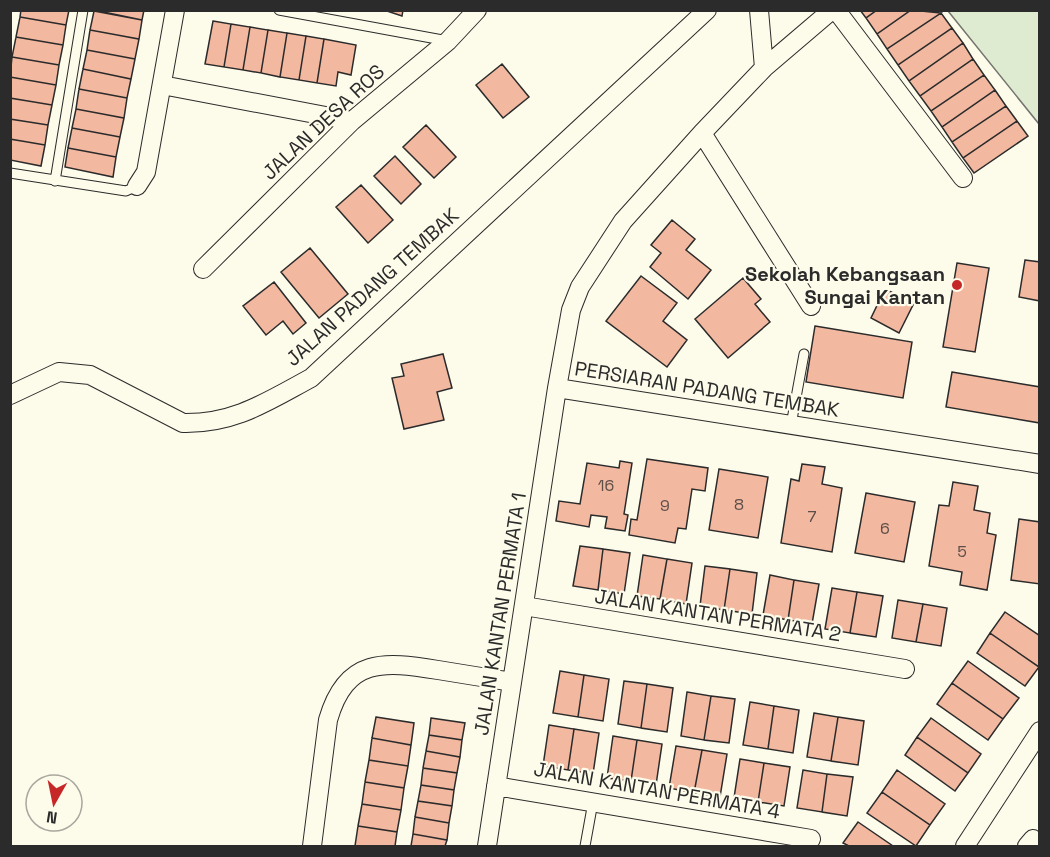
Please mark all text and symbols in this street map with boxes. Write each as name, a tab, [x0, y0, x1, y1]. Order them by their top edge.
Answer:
street label: JALAN DESA ROS	[256, 59, 390, 185]
street label: JALAN PADANG TEMBAK	[280, 202, 464, 372]
place label: Sekolah Kebangsaan Sungai Kantan	[745, 261, 945, 310]
marker: Sekolah Kebangsaan Sungai Kantan	[950, 278, 964, 292]
street label: PERSIARAN PADANG TEMBAK	[573, 355, 841, 423]
house number: 16	[598, 475, 614, 496]
street label: JALAN KANTAN PERMATA 1	[468, 491, 532, 737]
house number: 8	[734, 494, 744, 515]
house number: 9	[660, 495, 670, 516]
house number: 7	[807, 506, 817, 527]
house number: 6	[880, 518, 890, 539]
house number: 5	[957, 541, 967, 562]
street label: JALAN KANTAN PERMATA 2	[593, 583, 843, 647]
street label: JALAN KANTAN PERMATA 4	[532, 756, 782, 824]
north arrow	[24, 773, 84, 833]
text: N	[45, 806, 59, 829]

